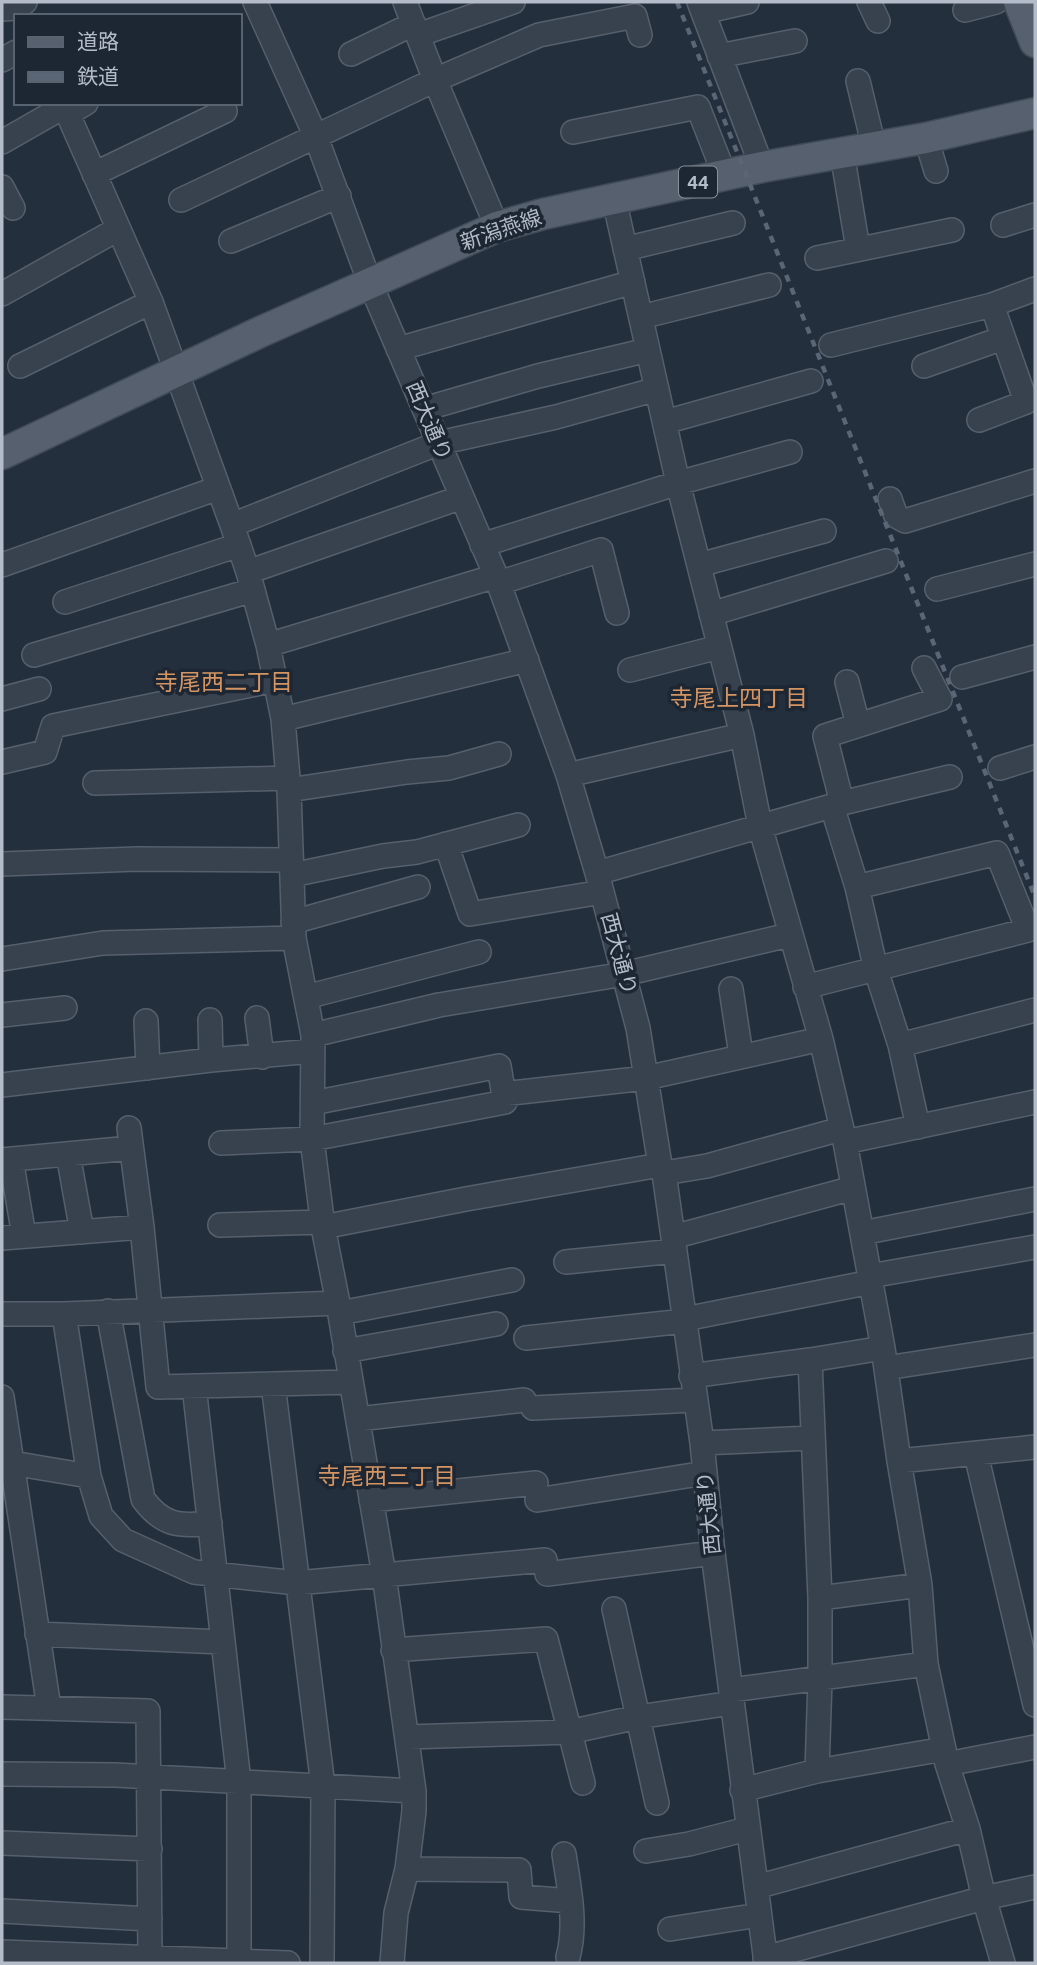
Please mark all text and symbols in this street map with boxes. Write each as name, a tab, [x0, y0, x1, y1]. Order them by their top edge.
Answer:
legend	[14, 14, 242, 105]
text: 道路	[77, 29, 119, 53]
text: 鉄道	[77, 64, 119, 88]
road number: 44	[679, 166, 717, 198]
street label: 新潟燕線	[457, 204, 544, 254]
street label: 西大通り	[402, 377, 457, 464]
district label: 寺尾西二丁目	[155, 669, 293, 694]
district label: 寺尾上四丁目	[670, 685, 808, 710]
street label: 西大通り	[598, 910, 642, 997]
district label: 寺尾西三丁目	[318, 1463, 456, 1488]
street label: 西大通り	[692, 1470, 724, 1556]

